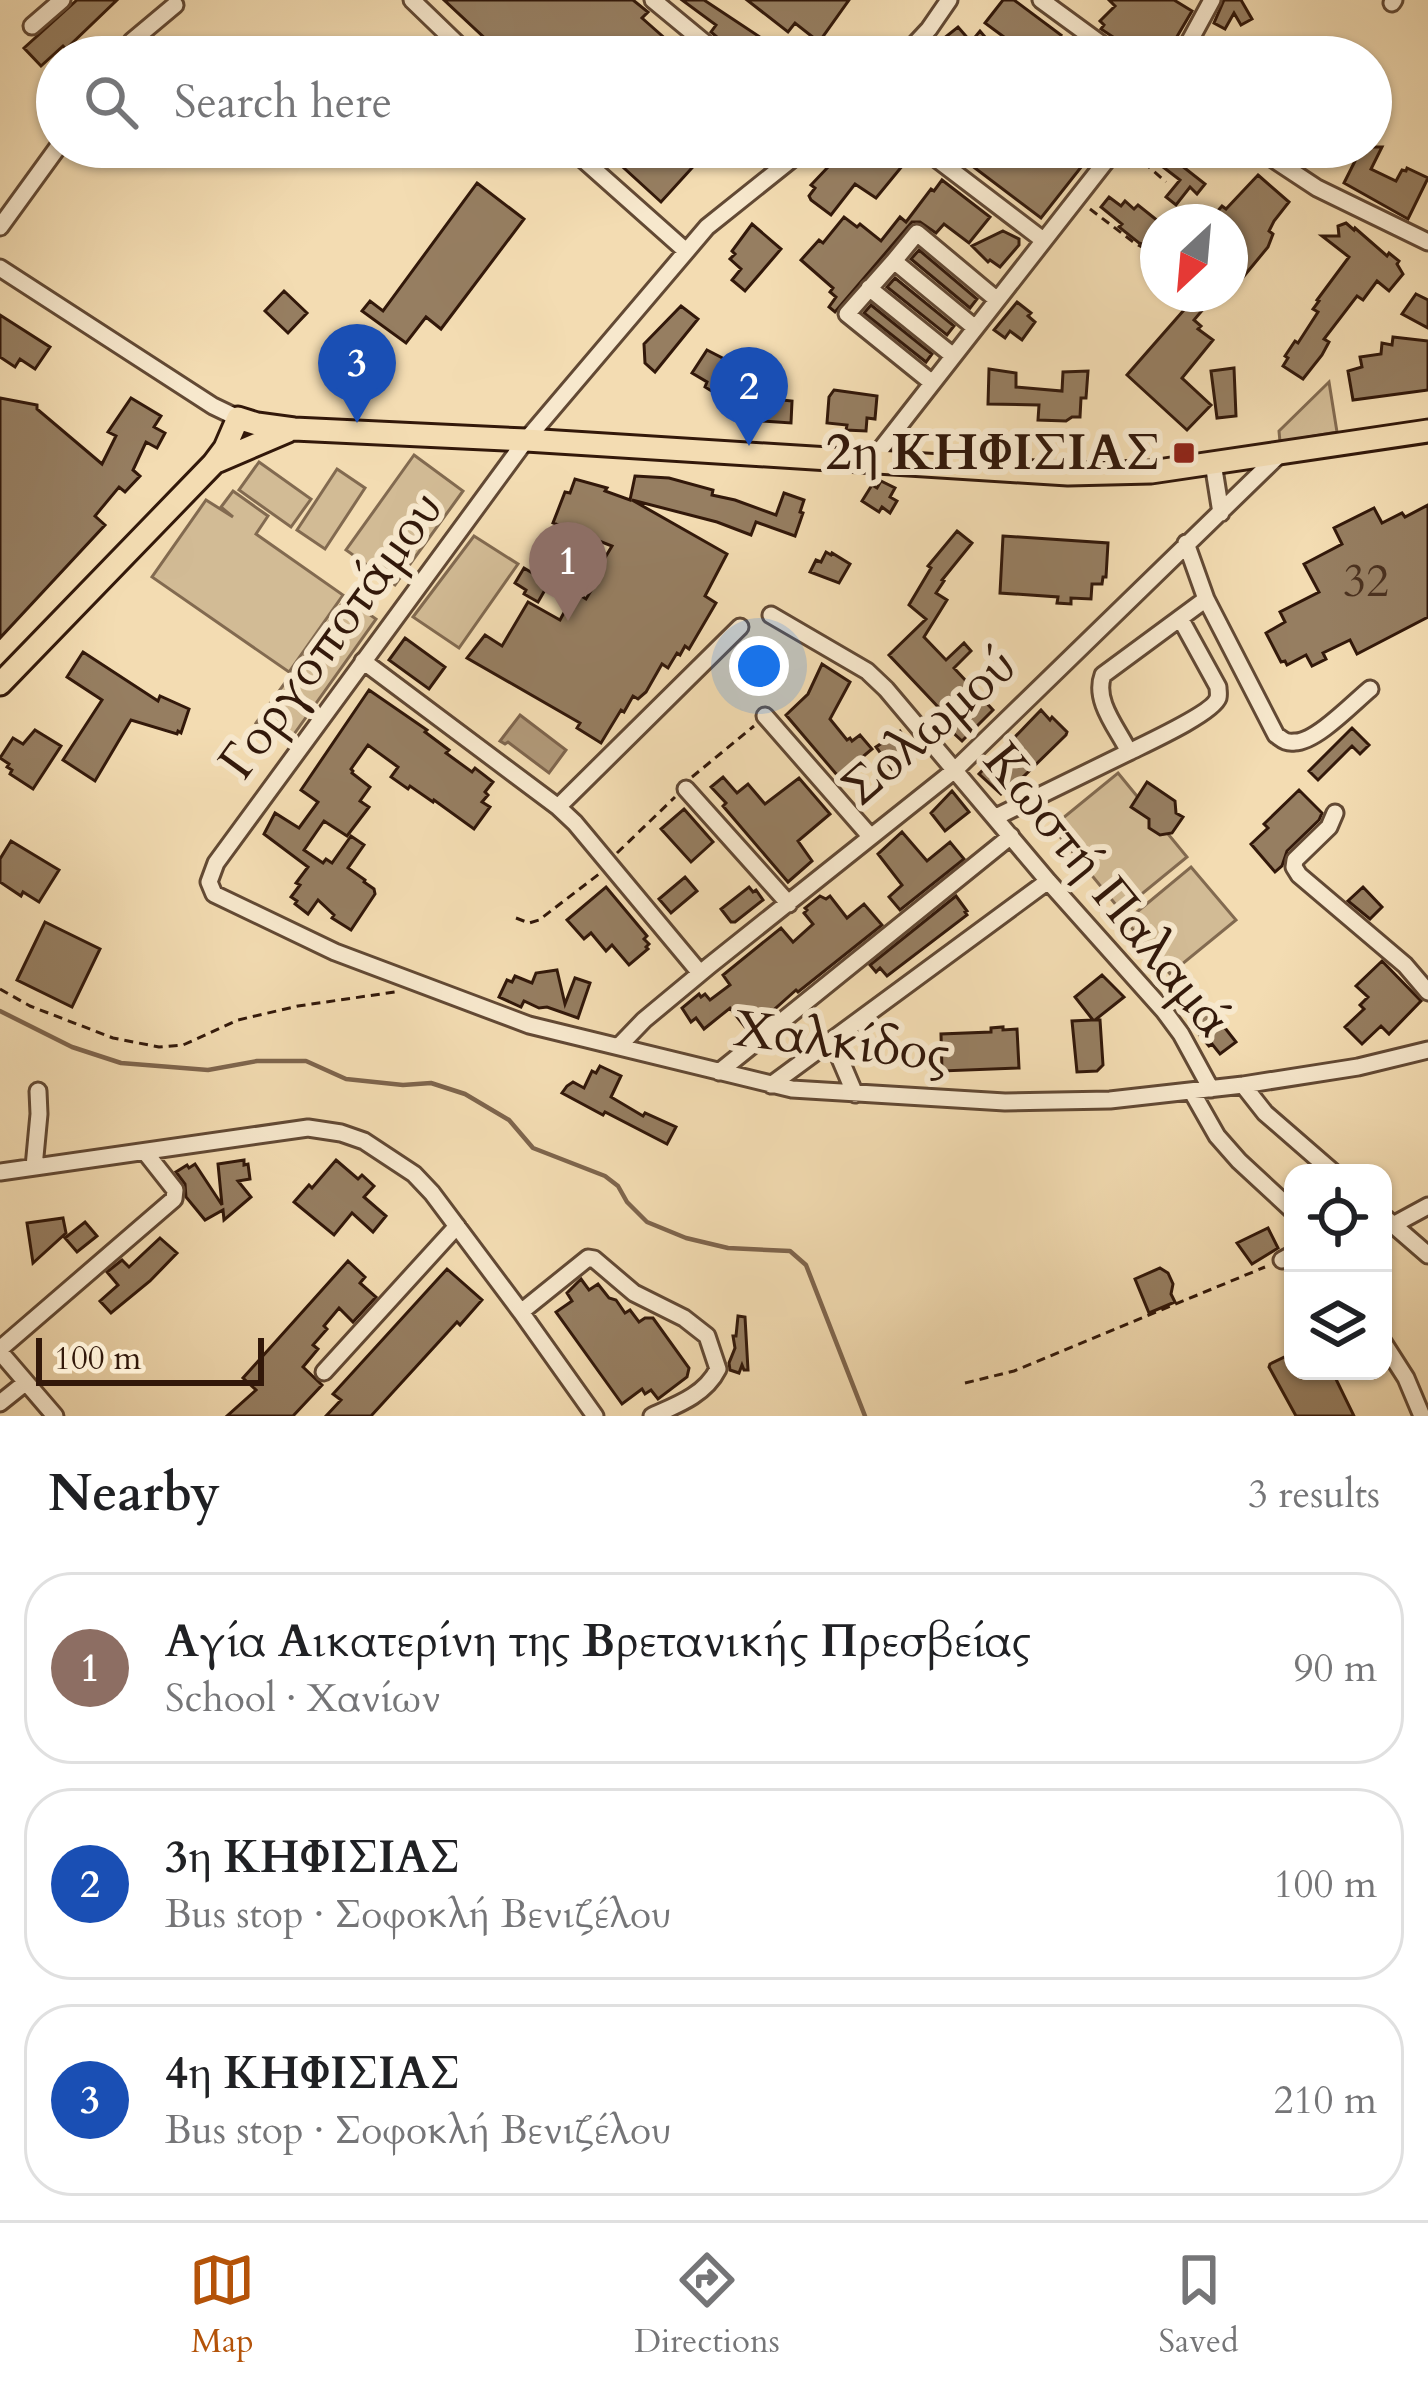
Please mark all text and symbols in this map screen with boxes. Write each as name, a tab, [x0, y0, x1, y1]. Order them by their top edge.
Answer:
search box	[36, 36, 1392, 168]
icon: search	[78, 69, 144, 135]
text: Search here	[174, 72, 392, 133]
north arrow	[1140, 204, 1248, 312]
pin: 3	[318, 324, 396, 423]
pin: 2	[710, 347, 788, 446]
place label: 2η ΚΗΦΙΣΙΑΣ	[826, 418, 1160, 488]
marker: 2η ΚΗΦΙΣΙΑΣ	[1171, 440, 1197, 466]
street label: Γοργοποτάμου	[203, 477, 459, 793]
pin: 1	[529, 522, 607, 621]
house number: 32	[1343, 551, 1389, 612]
street label: Σολωμού	[827, 632, 1031, 822]
your location	[729, 636, 789, 696]
street label: Κωστή Παλαμά	[967, 728, 1249, 1054]
street label: Χαλκίδος	[731, 994, 953, 1090]
map controls	[1284, 1164, 1392, 1380]
button: locate	[1284, 1164, 1392, 1272]
button: layers	[1284, 1272, 1392, 1380]
scale bar	[36, 1332, 264, 1385]
text: 100 m	[54, 1336, 141, 1381]
text: Nearby	[48, 1459, 220, 1529]
text: 3 results	[1248, 1468, 1380, 1521]
text: Αγία Αικατερίνη της Βρετανικής Πρεσβείας	[165, 1611, 1031, 1672]
text: 1	[80, 1642, 100, 1695]
text: 90 m	[1294, 1642, 1377, 1695]
text: School · Χανίων	[165, 1672, 441, 1725]
text: 3η ΚΗΦΙΣΙΑΣ	[165, 1827, 460, 1888]
text: 2	[80, 1858, 100, 1911]
text: 100 m	[1274, 1858, 1377, 1911]
text: Bus stop · Σοφοκλή Βενιζέλου	[165, 1888, 671, 1941]
text: 4η ΚΗΦΙΣΙΑΣ	[165, 2043, 460, 2104]
text: 3	[80, 2074, 100, 2127]
text: 210 m	[1274, 2074, 1377, 2127]
text: Bus stop · Σοφοκλή Βενιζέλου	[165, 2104, 671, 2157]
tab: Map	[189, 2247, 255, 2364]
tab: Directions	[634, 2247, 780, 2364]
tab: Saved	[1159, 2247, 1239, 2364]

